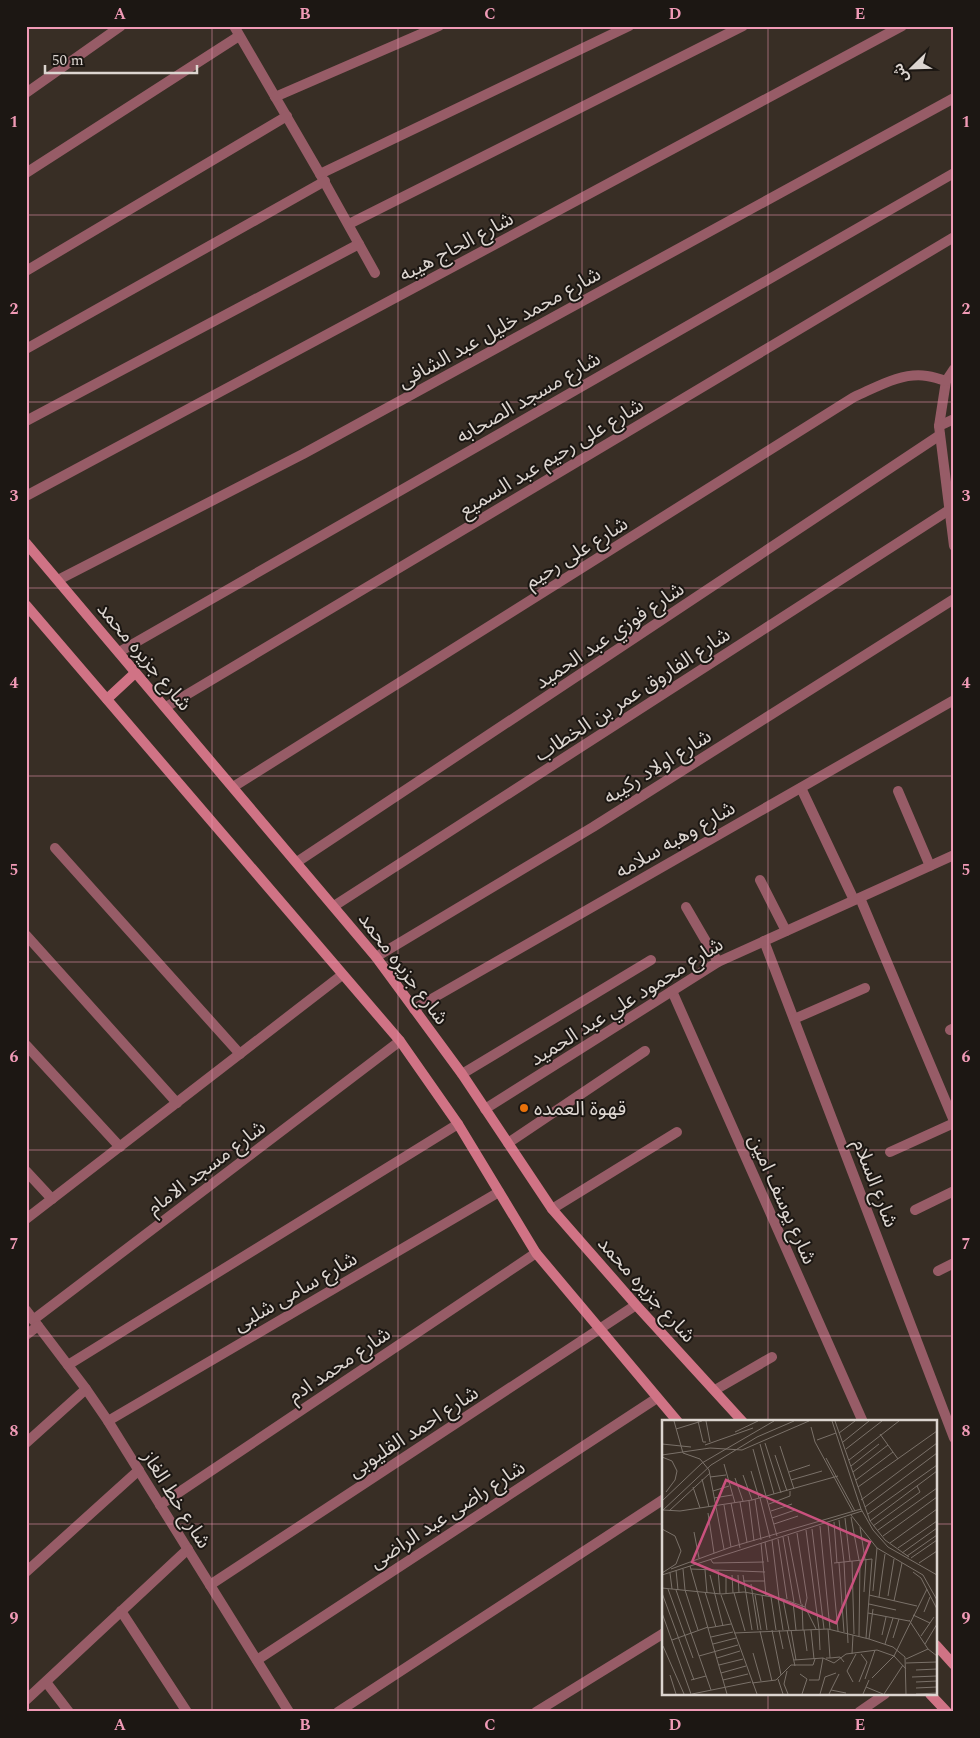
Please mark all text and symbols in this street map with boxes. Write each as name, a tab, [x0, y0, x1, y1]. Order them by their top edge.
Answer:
text: A	[114, 2, 127, 26]
text: B	[299, 2, 311, 26]
text: C	[484, 2, 496, 26]
text: D	[669, 2, 682, 26]
text: E	[855, 2, 865, 26]
scale bar	[45, 42, 198, 74]
north arrow	[888, 42, 938, 92]
text: 50 m	[52, 49, 84, 72]
text: ش	[887, 60, 914, 86]
text: 1	[10, 110, 18, 134]
text: 1	[962, 110, 970, 134]
street label: شارع الحاج هيبه	[394, 204, 519, 290]
street label: شارع محمد خليل عبد الشافى	[392, 259, 607, 396]
text: 2	[10, 297, 19, 321]
text: 2	[962, 297, 971, 321]
street label: شارع مسجد الصحابه	[451, 344, 606, 451]
street label: شارع على رحيم عبد السميع	[453, 391, 650, 525]
text: 3	[10, 484, 19, 508]
text: 3	[962, 484, 971, 508]
street label: شارع على رحيم	[519, 509, 634, 597]
street label: شارع فوزي عبد الحميد	[529, 575, 690, 697]
street label: شارع جزيره محمد	[89, 595, 199, 718]
street label: شارع الفاروق عمر بن الخطاب	[529, 620, 737, 770]
text: 4	[10, 671, 19, 695]
text: 4	[962, 671, 971, 695]
street label: شارع اولاد ركيبه	[598, 722, 718, 812]
street label: شارع وهبه سلامه	[610, 793, 741, 886]
text: 5	[10, 858, 18, 882]
text: 5	[962, 858, 970, 882]
street label: شارع جزيره محمد	[351, 906, 456, 1031]
street label: شارع محمود علي عبد الحميد	[524, 930, 729, 1074]
text: 6	[10, 1045, 19, 1069]
text: 6	[962, 1045, 971, 1069]
place label: قهوة العمده	[534, 1094, 626, 1124]
marker: قهوة العمده	[518, 1102, 530, 1114]
street label: شارع مسجد الامام	[141, 1113, 272, 1223]
street label: شارع يوسف امين	[740, 1130, 824, 1269]
street label: شارع السلام	[844, 1135, 906, 1232]
street label: شارع جزيره محمد	[590, 1230, 702, 1350]
text: 7	[10, 1232, 19, 1256]
text: 7	[962, 1232, 971, 1256]
street label: شارع سامى شلبى	[228, 1244, 363, 1340]
street label: شارع محمد ادم	[282, 1319, 397, 1410]
street label: شارع احمد القليوبى	[342, 1378, 485, 1485]
text: 8	[10, 1419, 19, 1443]
text: 8	[962, 1419, 971, 1443]
inset map	[662, 1420, 938, 1696]
street label: شارع خط الغاز	[134, 1444, 218, 1555]
street label: شارع راضى عبد الراضى	[364, 1453, 532, 1577]
text: 9	[10, 1606, 19, 1630]
text: 9	[962, 1606, 971, 1630]
text: A	[114, 1713, 127, 1737]
text: B	[299, 1713, 311, 1737]
text: C	[484, 1713, 496, 1737]
text: D	[669, 1713, 682, 1737]
text: E	[855, 1713, 865, 1737]

